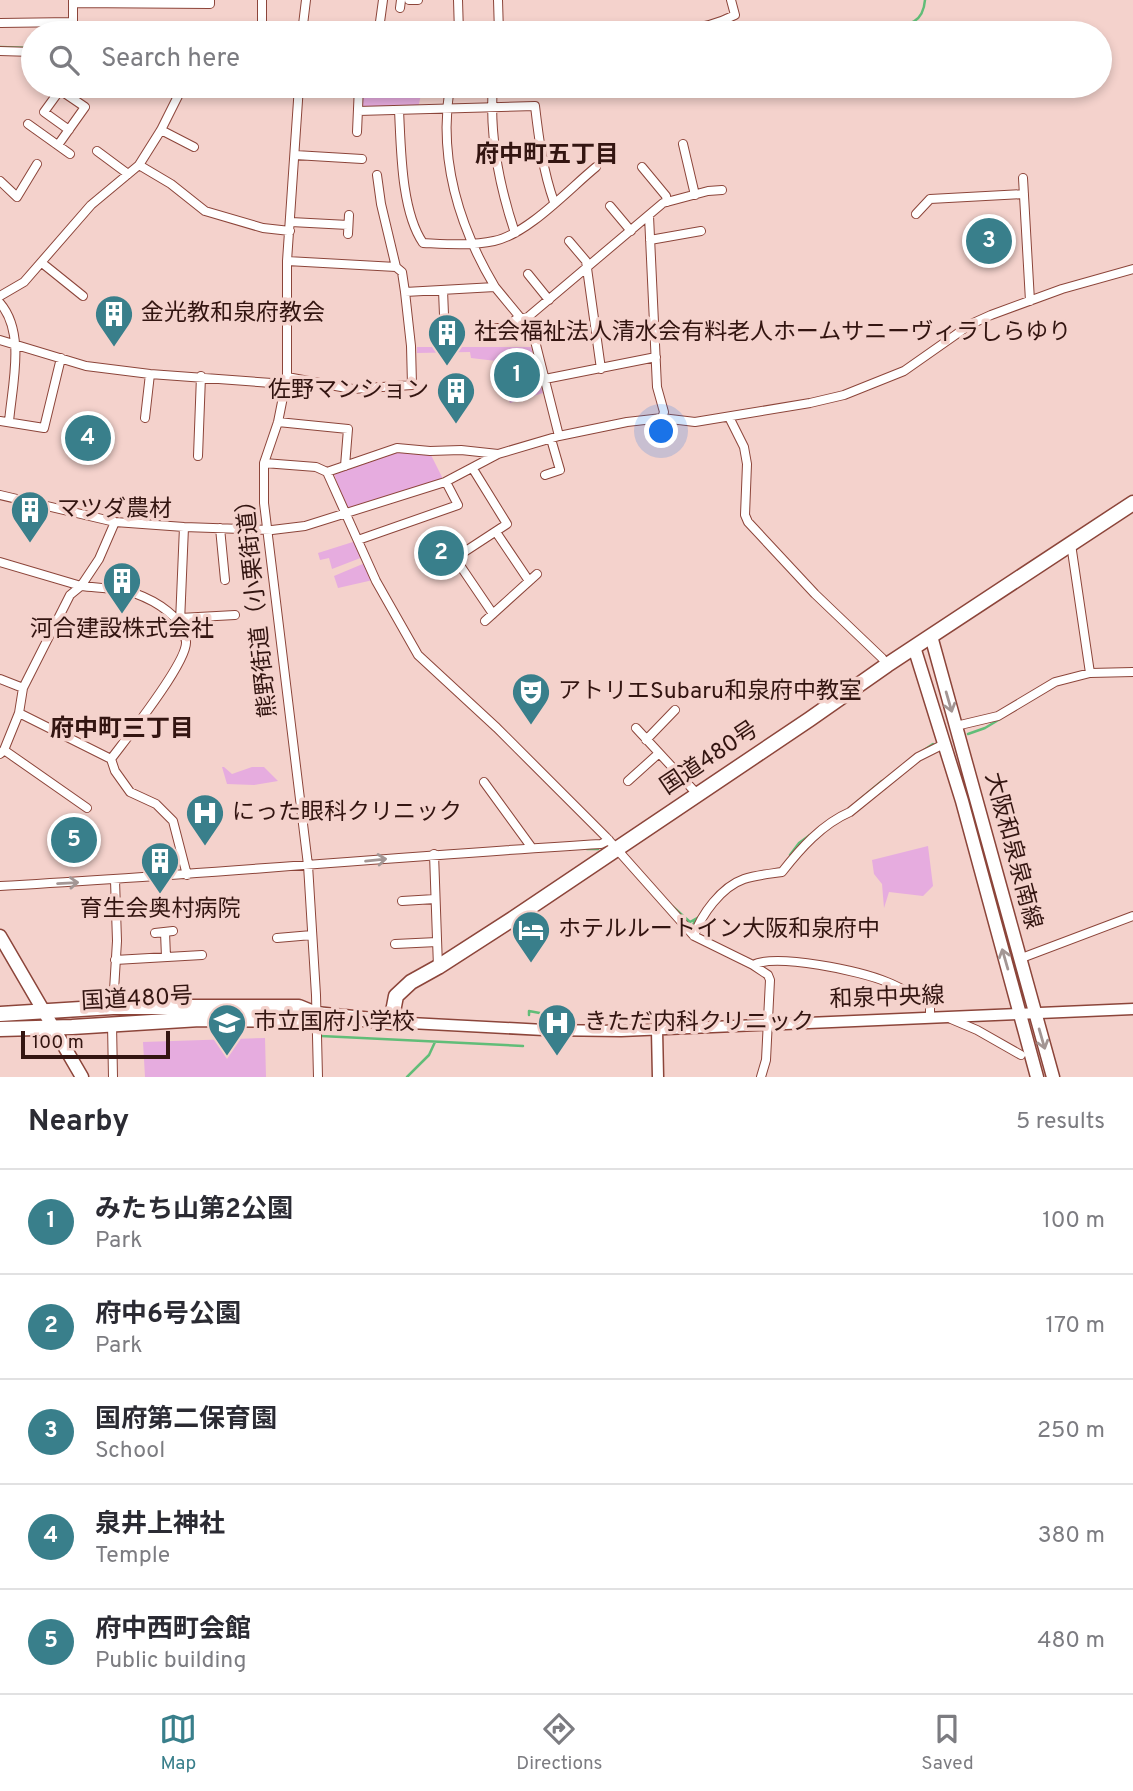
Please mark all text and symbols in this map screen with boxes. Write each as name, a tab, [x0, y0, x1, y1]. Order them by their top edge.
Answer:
search box	[21, 21, 1112, 98]
icon: search	[45, 41, 83, 79]
text: Search here	[101, 43, 240, 76]
district label: 府中町五丁目	[475, 141, 619, 171]
pin: 3	[966, 215, 1012, 267]
building icon: 金光教和泉府教会	[93, 293, 135, 348]
place label: 金光教和泉府教会	[141, 300, 325, 329]
building icon: 社会福祉法人清水会有料老人ホームサニーヴィラしらゆり	[426, 312, 468, 367]
place label: 社会福祉法人清水会有料老人ホームサニーヴィラしらゆり	[474, 319, 1071, 348]
pin: 1	[494, 349, 540, 401]
building icon: 佐野マンション	[435, 370, 477, 425]
place label: 佐野マンション	[268, 377, 429, 406]
pin: 4	[65, 412, 111, 464]
your location	[644, 414, 678, 448]
street label: 熊野街道（小栗街道）	[232, 487, 284, 719]
building icon: マツダ農材	[9, 489, 51, 544]
place label: マツダ農材	[57, 496, 172, 525]
pin: 2	[418, 527, 464, 579]
building icon: 河合建設株式会社	[101, 560, 143, 615]
place label: 河合建設株式会社	[30, 616, 214, 645]
theatre icon: アトリエSubaru和泉府中教室	[510, 671, 552, 726]
place label: アトリエSubaru和泉府中教室	[558, 678, 862, 707]
one-way arrow	[943, 691, 956, 713]
district label: 府中町三丁目	[50, 715, 194, 745]
street label: 国道480号	[656, 716, 764, 802]
street label: 大阪和泉泉南線	[977, 769, 1047, 933]
hospital icon: にった眼科クリニック	[184, 792, 226, 847]
place label: にった眼科クリニック	[232, 799, 462, 828]
pin: 5	[51, 814, 97, 866]
building icon: 育生会奥村病院	[139, 840, 181, 895]
one-way arrow	[364, 853, 387, 866]
one-way arrow	[56, 876, 79, 889]
place label: 育生会奥村病院	[80, 896, 241, 925]
hotel icon: ホテルルートイン大阪和泉府中	[510, 909, 552, 964]
place label: ホテルルートイン大阪和泉府中	[558, 916, 880, 945]
one-way arrow	[998, 948, 1011, 971]
street label: 国道480号	[80, 983, 194, 1017]
street label: 和泉中央線	[829, 983, 945, 1015]
school or university icon: 市立国府小学校	[206, 1002, 248, 1057]
hospital icon: きただ内科クリニック	[536, 1002, 578, 1057]
place label: 市立国府小学校	[254, 1009, 415, 1038]
place label: きただ内科クリニック	[584, 1009, 814, 1038]
scale bar	[21, 1028, 170, 1060]
one-way arrow	[1037, 1028, 1050, 1050]
text: 100 m	[32, 1031, 84, 1055]
text: Nearby	[28, 1104, 129, 1141]
text: 5 results	[1016, 1108, 1105, 1137]
text: みたち山第2公園	[95, 1194, 293, 1227]
text: 1	[46, 1207, 56, 1236]
text: 100 m	[1042, 1207, 1105, 1236]
text: Park	[95, 1227, 142, 1256]
text: 府中6号公園	[95, 1299, 241, 1332]
text: 2	[44, 1312, 58, 1341]
text: 170 m	[1046, 1312, 1105, 1341]
text: Park	[95, 1332, 142, 1361]
text: 国府第二保育園	[95, 1404, 277, 1437]
text: 3	[44, 1417, 58, 1446]
text: 250 m	[1037, 1417, 1105, 1446]
text: School	[95, 1437, 165, 1466]
text: 泉井上神社	[95, 1509, 225, 1542]
text: 4	[44, 1522, 58, 1551]
text: 380 m	[1038, 1522, 1105, 1551]
text: Temple	[95, 1542, 170, 1571]
text: 府中西町会館	[95, 1614, 251, 1647]
text: 5	[44, 1627, 58, 1656]
text: 480 m	[1037, 1627, 1105, 1656]
text: Public building	[95, 1647, 247, 1676]
tab: Map	[159, 1710, 197, 1776]
tab: Directions	[516, 1710, 603, 1776]
tab: Saved	[921, 1710, 974, 1776]

